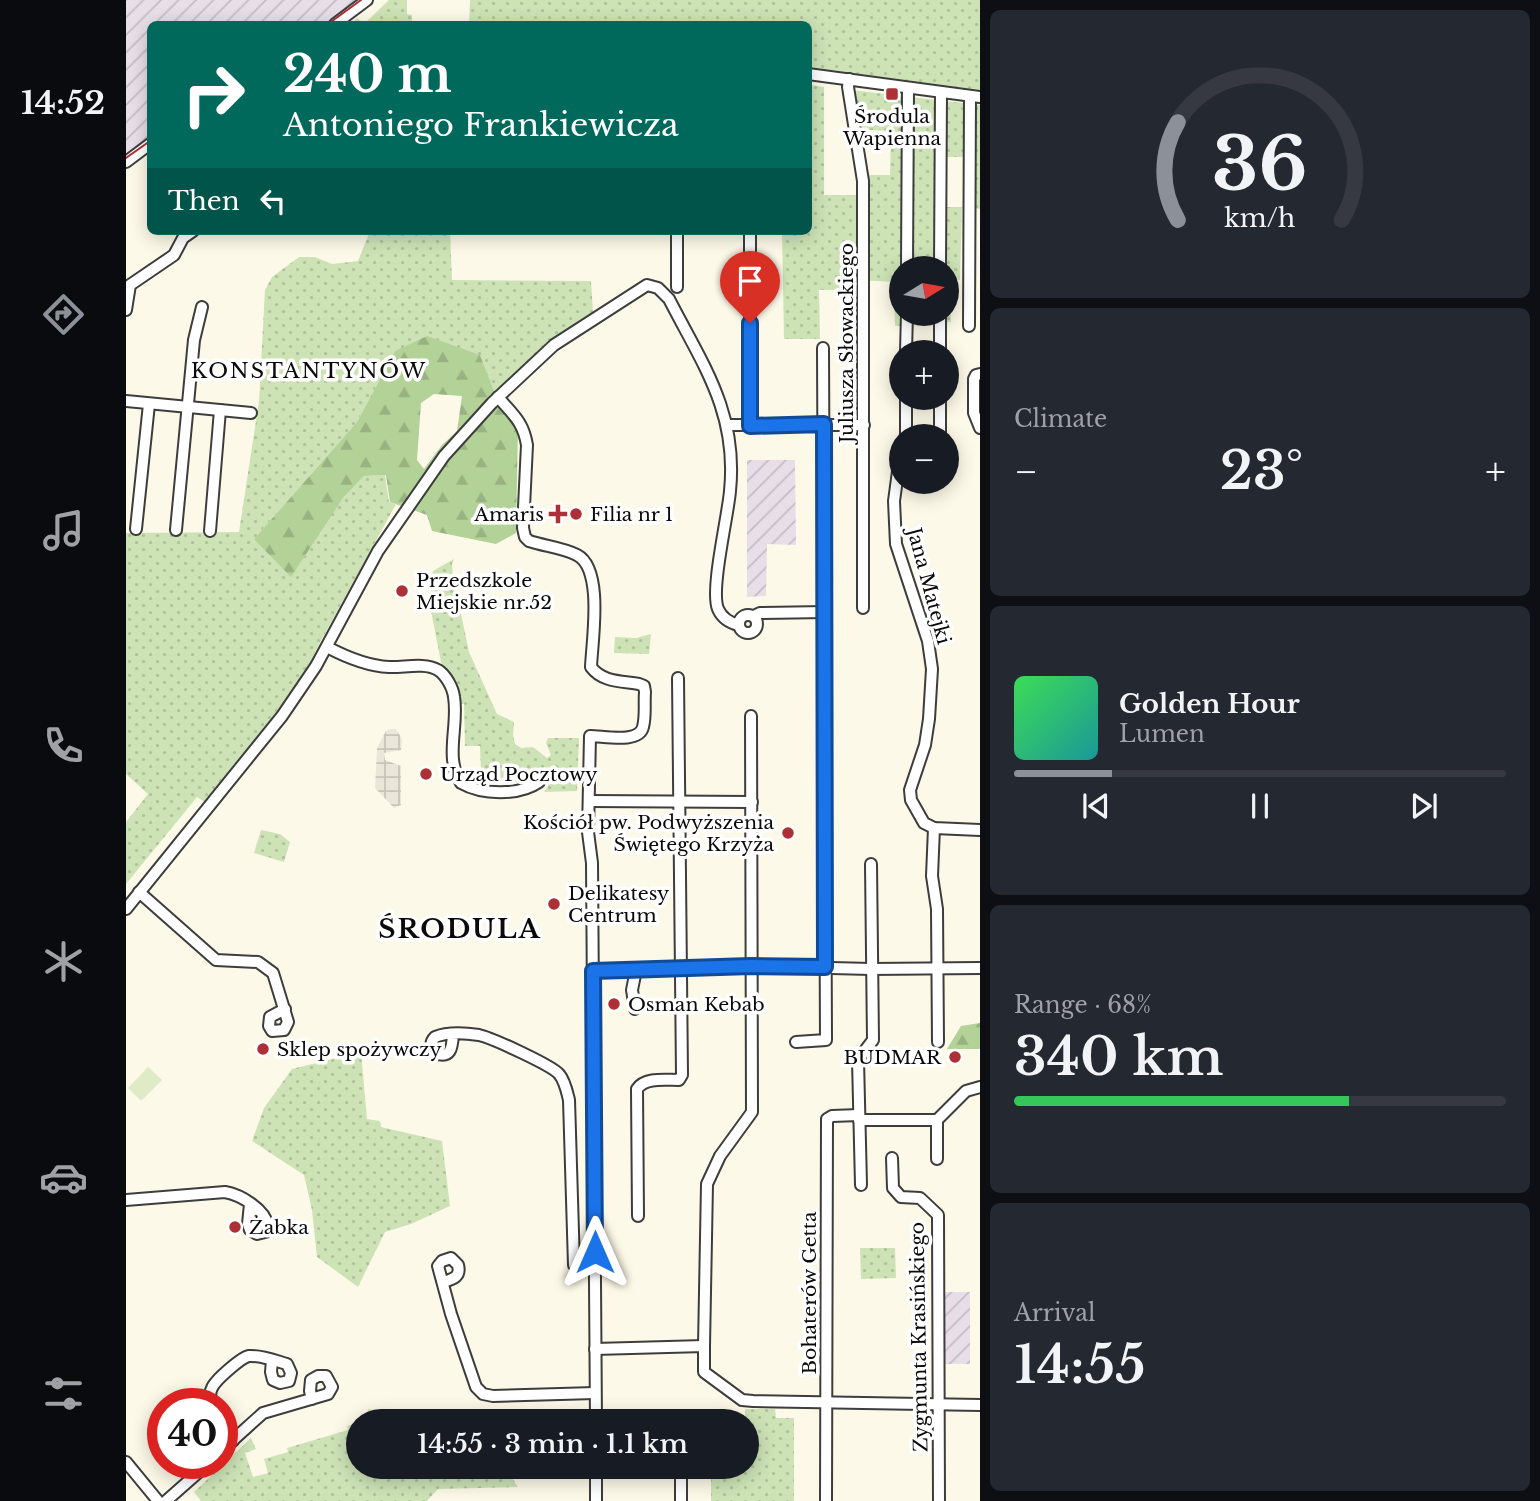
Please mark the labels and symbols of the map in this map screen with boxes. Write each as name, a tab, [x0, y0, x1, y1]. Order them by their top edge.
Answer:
marker: Środula Wapienna	[884, 86, 900, 102]
place label: Środula Wapienna	[842, 105, 942, 150]
street label: Juliusza Słowackiego	[835, 243, 858, 446]
pin	[720, 251, 780, 323]
north arrow	[889, 256, 959, 326]
district label: KONSTANTYNÓW	[191, 358, 427, 384]
place label: Amaris	[473, 503, 544, 526]
place label: Filia nr 1	[590, 503, 673, 526]
marker: Amaris	[550, 506, 566, 522]
marker: Filia nr 1	[568, 506, 584, 522]
street label: Jana Matejki	[902, 522, 956, 647]
place label: Przedszkole Miejskie nr.52	[416, 569, 552, 614]
marker: Przedszkole Miejskie nr.52	[394, 583, 410, 599]
place label: Urząd Pocztowy	[440, 763, 597, 786]
marker: Urząd Pocztowy	[418, 766, 434, 782]
place label: Kościół pw. Podwyższenia Świętego Krzyża	[523, 811, 774, 856]
marker: Kościół pw. Podwyższenia Świętego Krzyża	[780, 825, 796, 841]
place label: Delikatesy Centrum	[568, 882, 669, 927]
marker: Delikatesy Centrum	[546, 896, 562, 912]
district label: ŚRODULA	[378, 913, 542, 945]
place label: Osman Kebab	[628, 993, 765, 1016]
marker: Osman Kebab	[606, 996, 622, 1012]
place label: Sklep spożywczy	[277, 1038, 442, 1061]
marker: Sklep spożywczy	[255, 1041, 271, 1057]
place label: BUDMAR	[843, 1046, 942, 1069]
marker: BUDMAR	[947, 1049, 963, 1065]
street label: Bohaterów Getta	[798, 1211, 821, 1374]
position arrow	[558, 1215, 632, 1289]
place label: Żabka	[249, 1216, 309, 1239]
marker: Żabka	[227, 1219, 243, 1235]
street label: Zygmunta Krasińskiego	[905, 1222, 933, 1452]
speed limit sign: 40	[147, 1388, 238, 1479]

